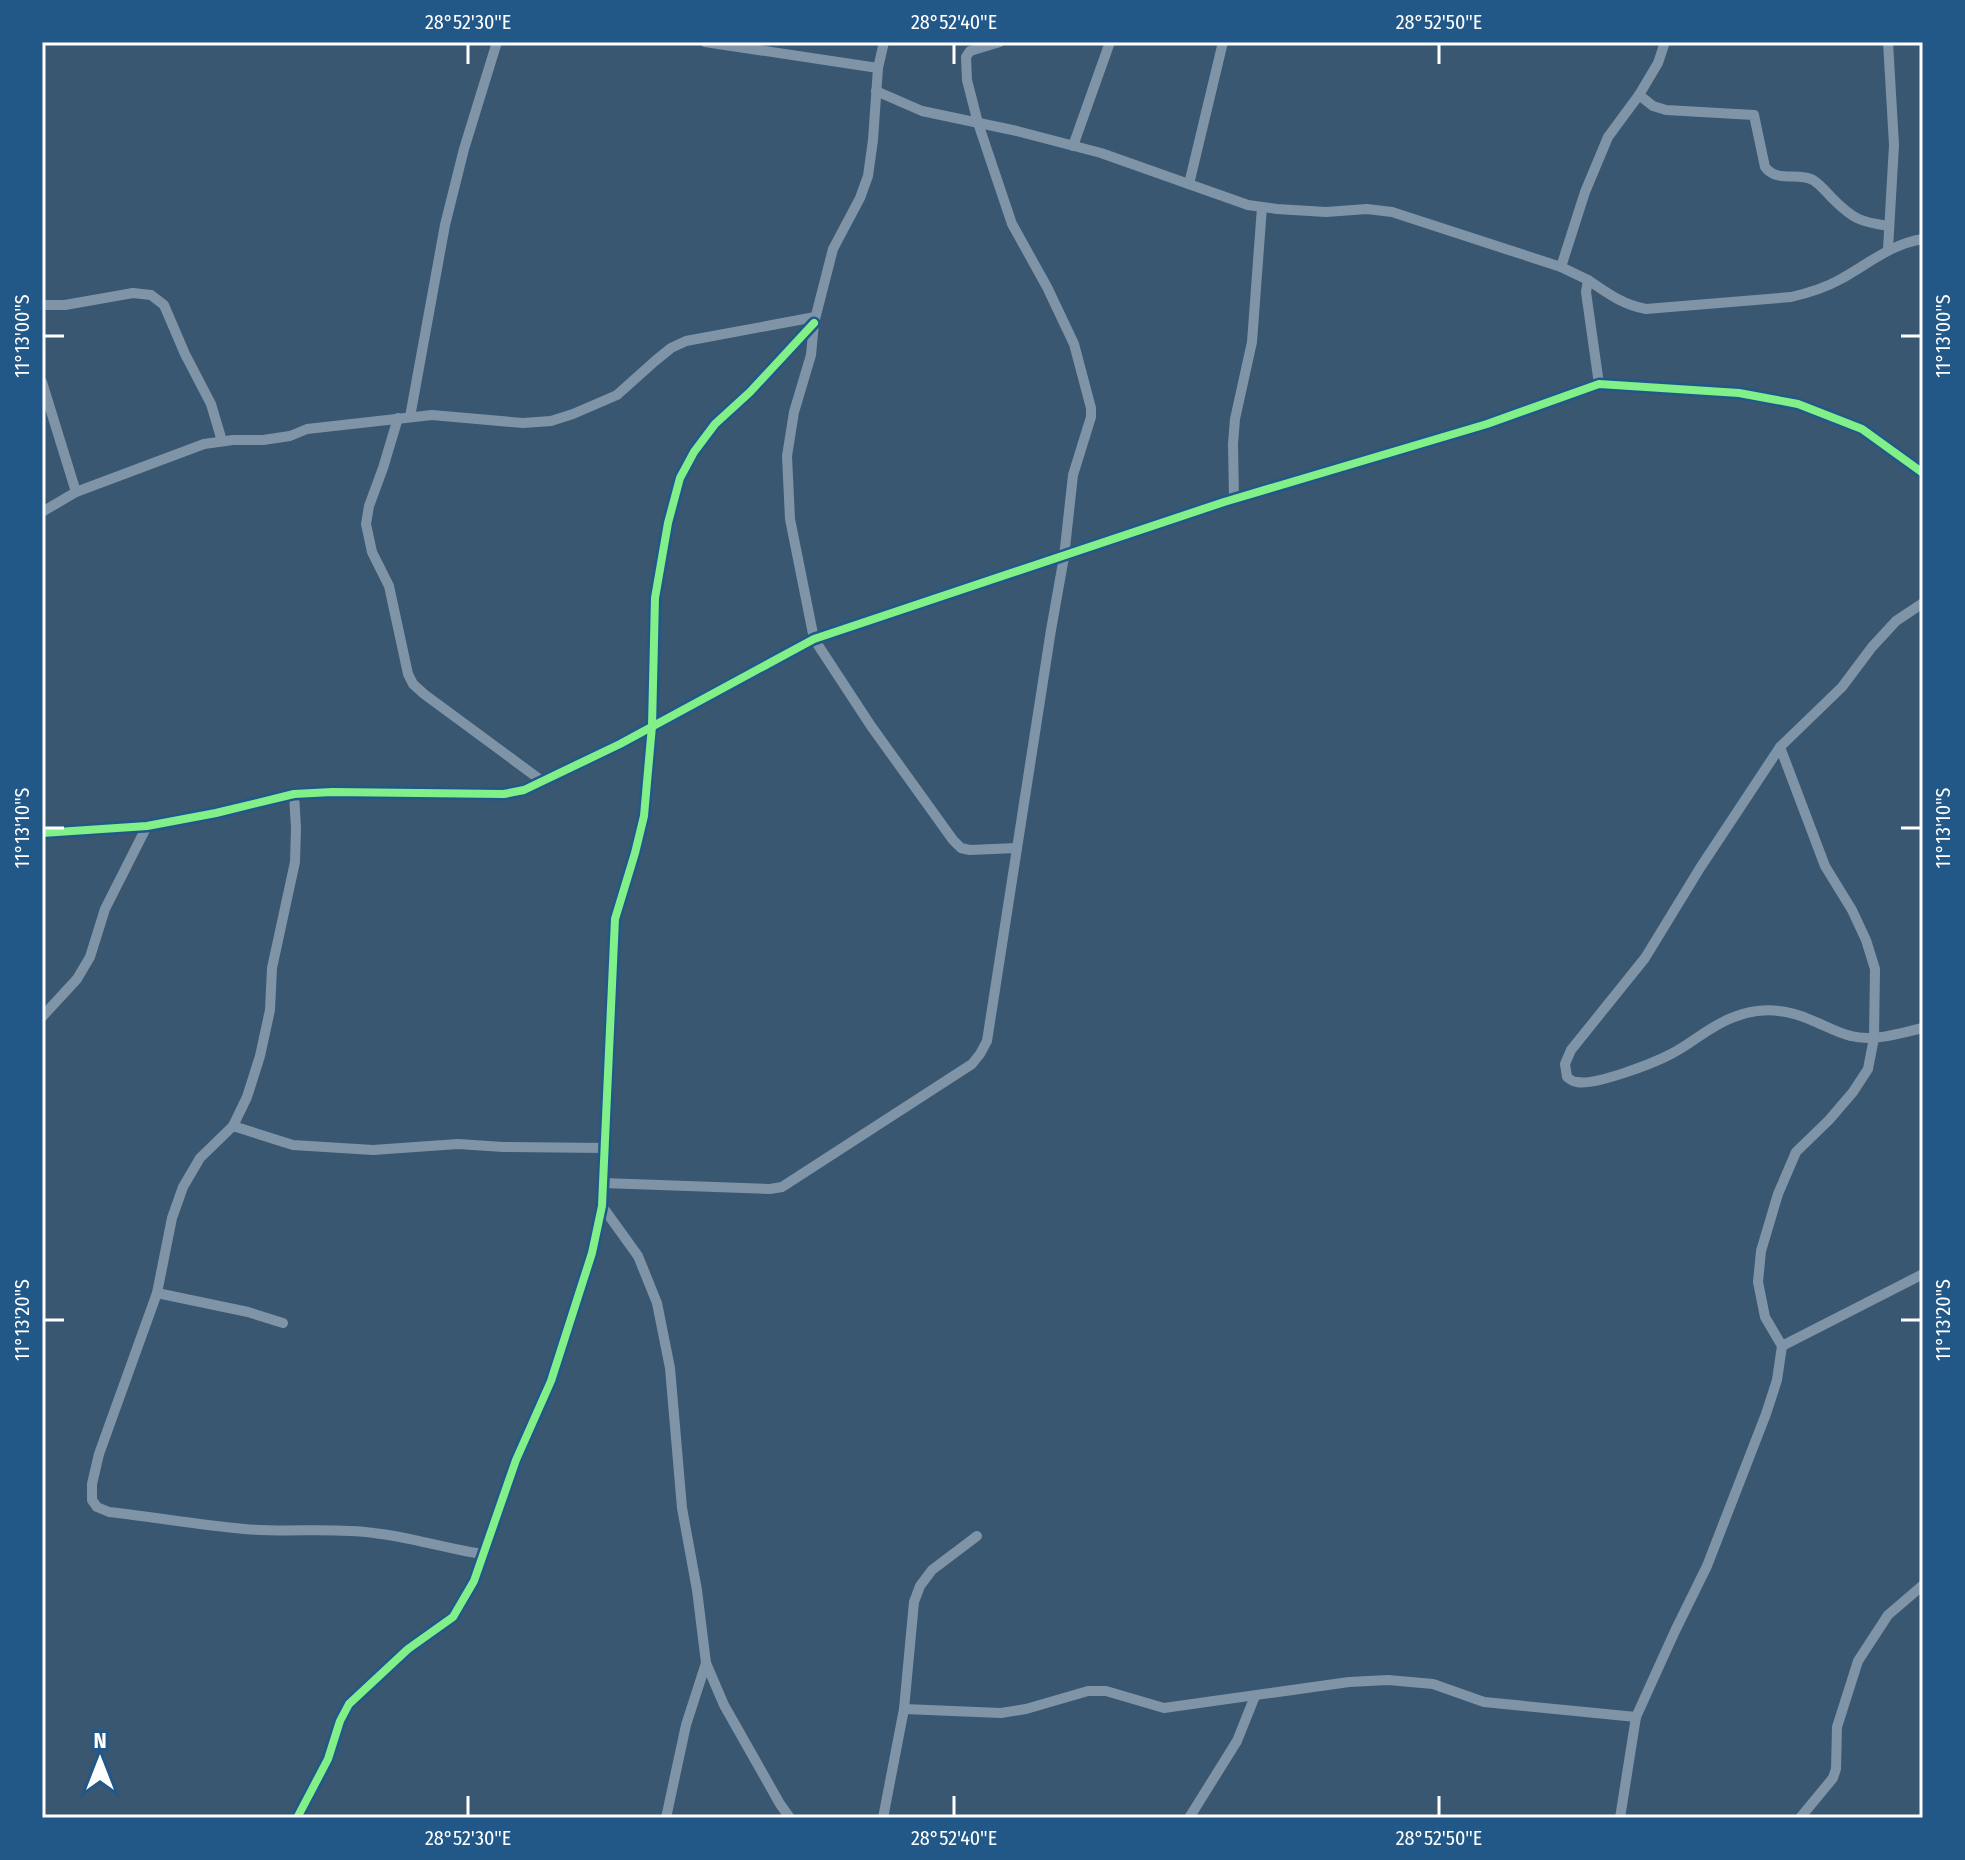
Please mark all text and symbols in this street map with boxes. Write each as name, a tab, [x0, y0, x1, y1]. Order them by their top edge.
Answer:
text: 28°52'30"E	[425, 10, 511, 34]
text: 28°52'40"E	[911, 10, 997, 34]
text: 28°52'50"E	[1396, 10, 1482, 34]
text: 11°13'00"S	[10, 294, 34, 378]
text: 11°13'00"S	[1931, 294, 1955, 378]
text: 11°13'10"S	[10, 787, 34, 869]
text: 11°13'10"S	[1931, 787, 1955, 869]
text: 11°13'20"S	[10, 1279, 34, 1361]
text: 11°13'20"S	[1931, 1279, 1955, 1361]
north arrow	[60, 1720, 140, 1800]
text: N	[93, 1727, 107, 1754]
text: 28°52'30"E	[425, 1826, 511, 1850]
text: 28°52'40"E	[911, 1826, 997, 1850]
text: 28°52'50"E	[1396, 1826, 1482, 1850]

